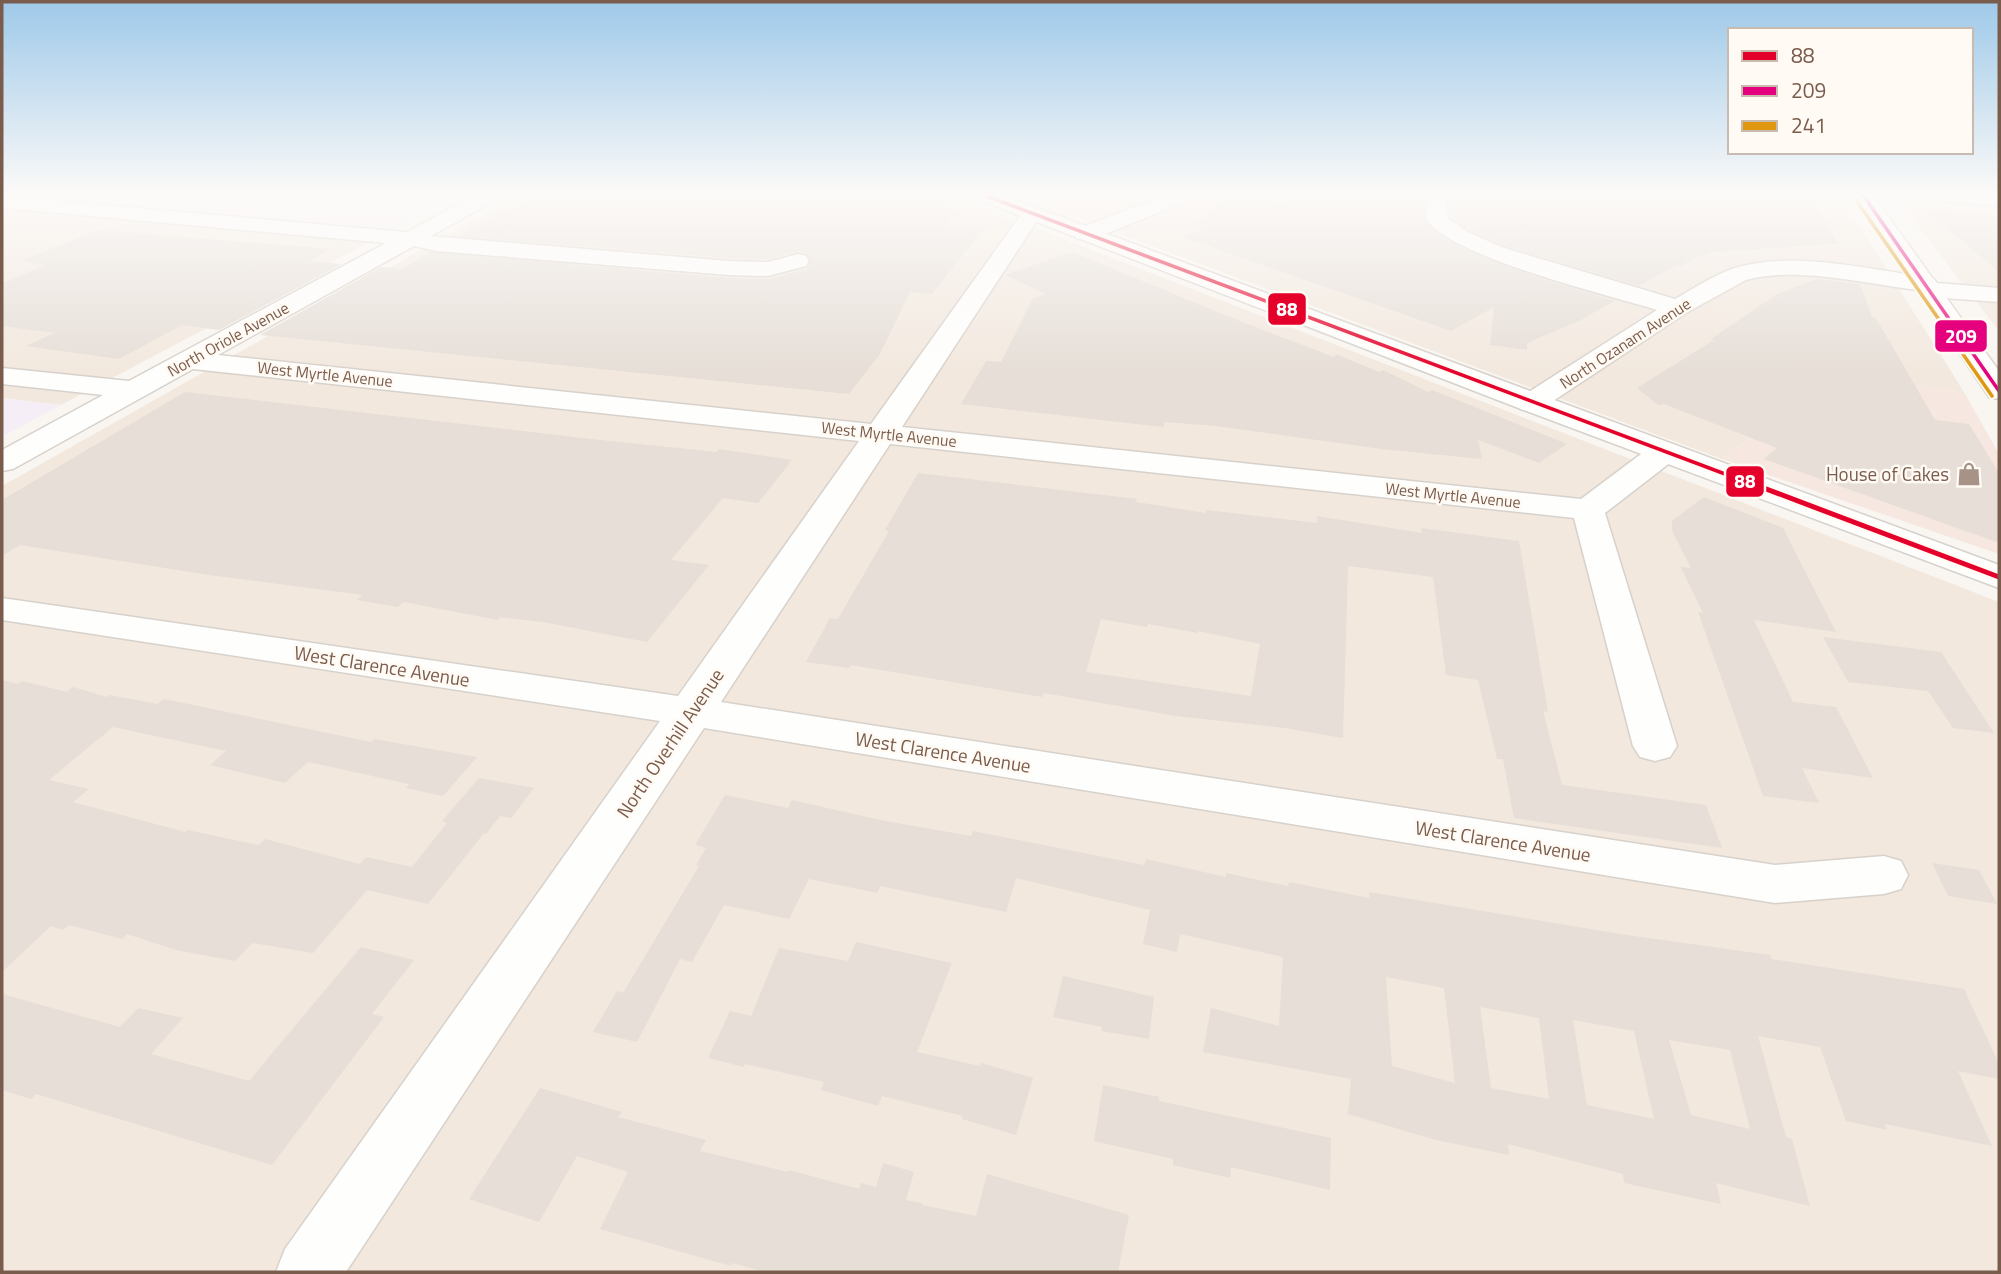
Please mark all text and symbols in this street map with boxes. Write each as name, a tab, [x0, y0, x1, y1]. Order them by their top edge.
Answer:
legend	[1728, 28, 1973, 154]
text: 88	[1791, 39, 1815, 71]
text: 209	[1791, 74, 1826, 106]
text: 241	[1791, 109, 1826, 141]
line badge: 88	[1267, 292, 1307, 326]
street label: North Ozanam Avenue	[1555, 292, 1695, 394]
text: 88	[1276, 294, 1298, 323]
street label: North Oriole Avenue	[163, 296, 293, 382]
line badge: 209	[1934, 319, 1988, 353]
text: 209	[1945, 321, 1977, 350]
street label: West Myrtle Avenue	[256, 355, 394, 393]
street label: West Myrtle Avenue	[820, 415, 958, 453]
place label: House of Cakes	[1826, 459, 1949, 488]
shop icon: House of Cakes	[1955, 460, 1983, 488]
line badge: 88	[1725, 465, 1765, 498]
text: 88	[1734, 466, 1756, 495]
street label: West Myrtle Avenue	[1384, 476, 1522, 514]
street label: West Clarence Avenue	[292, 637, 472, 694]
street label: North Overhill Avenue	[609, 662, 730, 823]
street label: West Clarence Avenue	[853, 723, 1033, 780]
street label: West Clarence Avenue	[1413, 812, 1593, 869]

